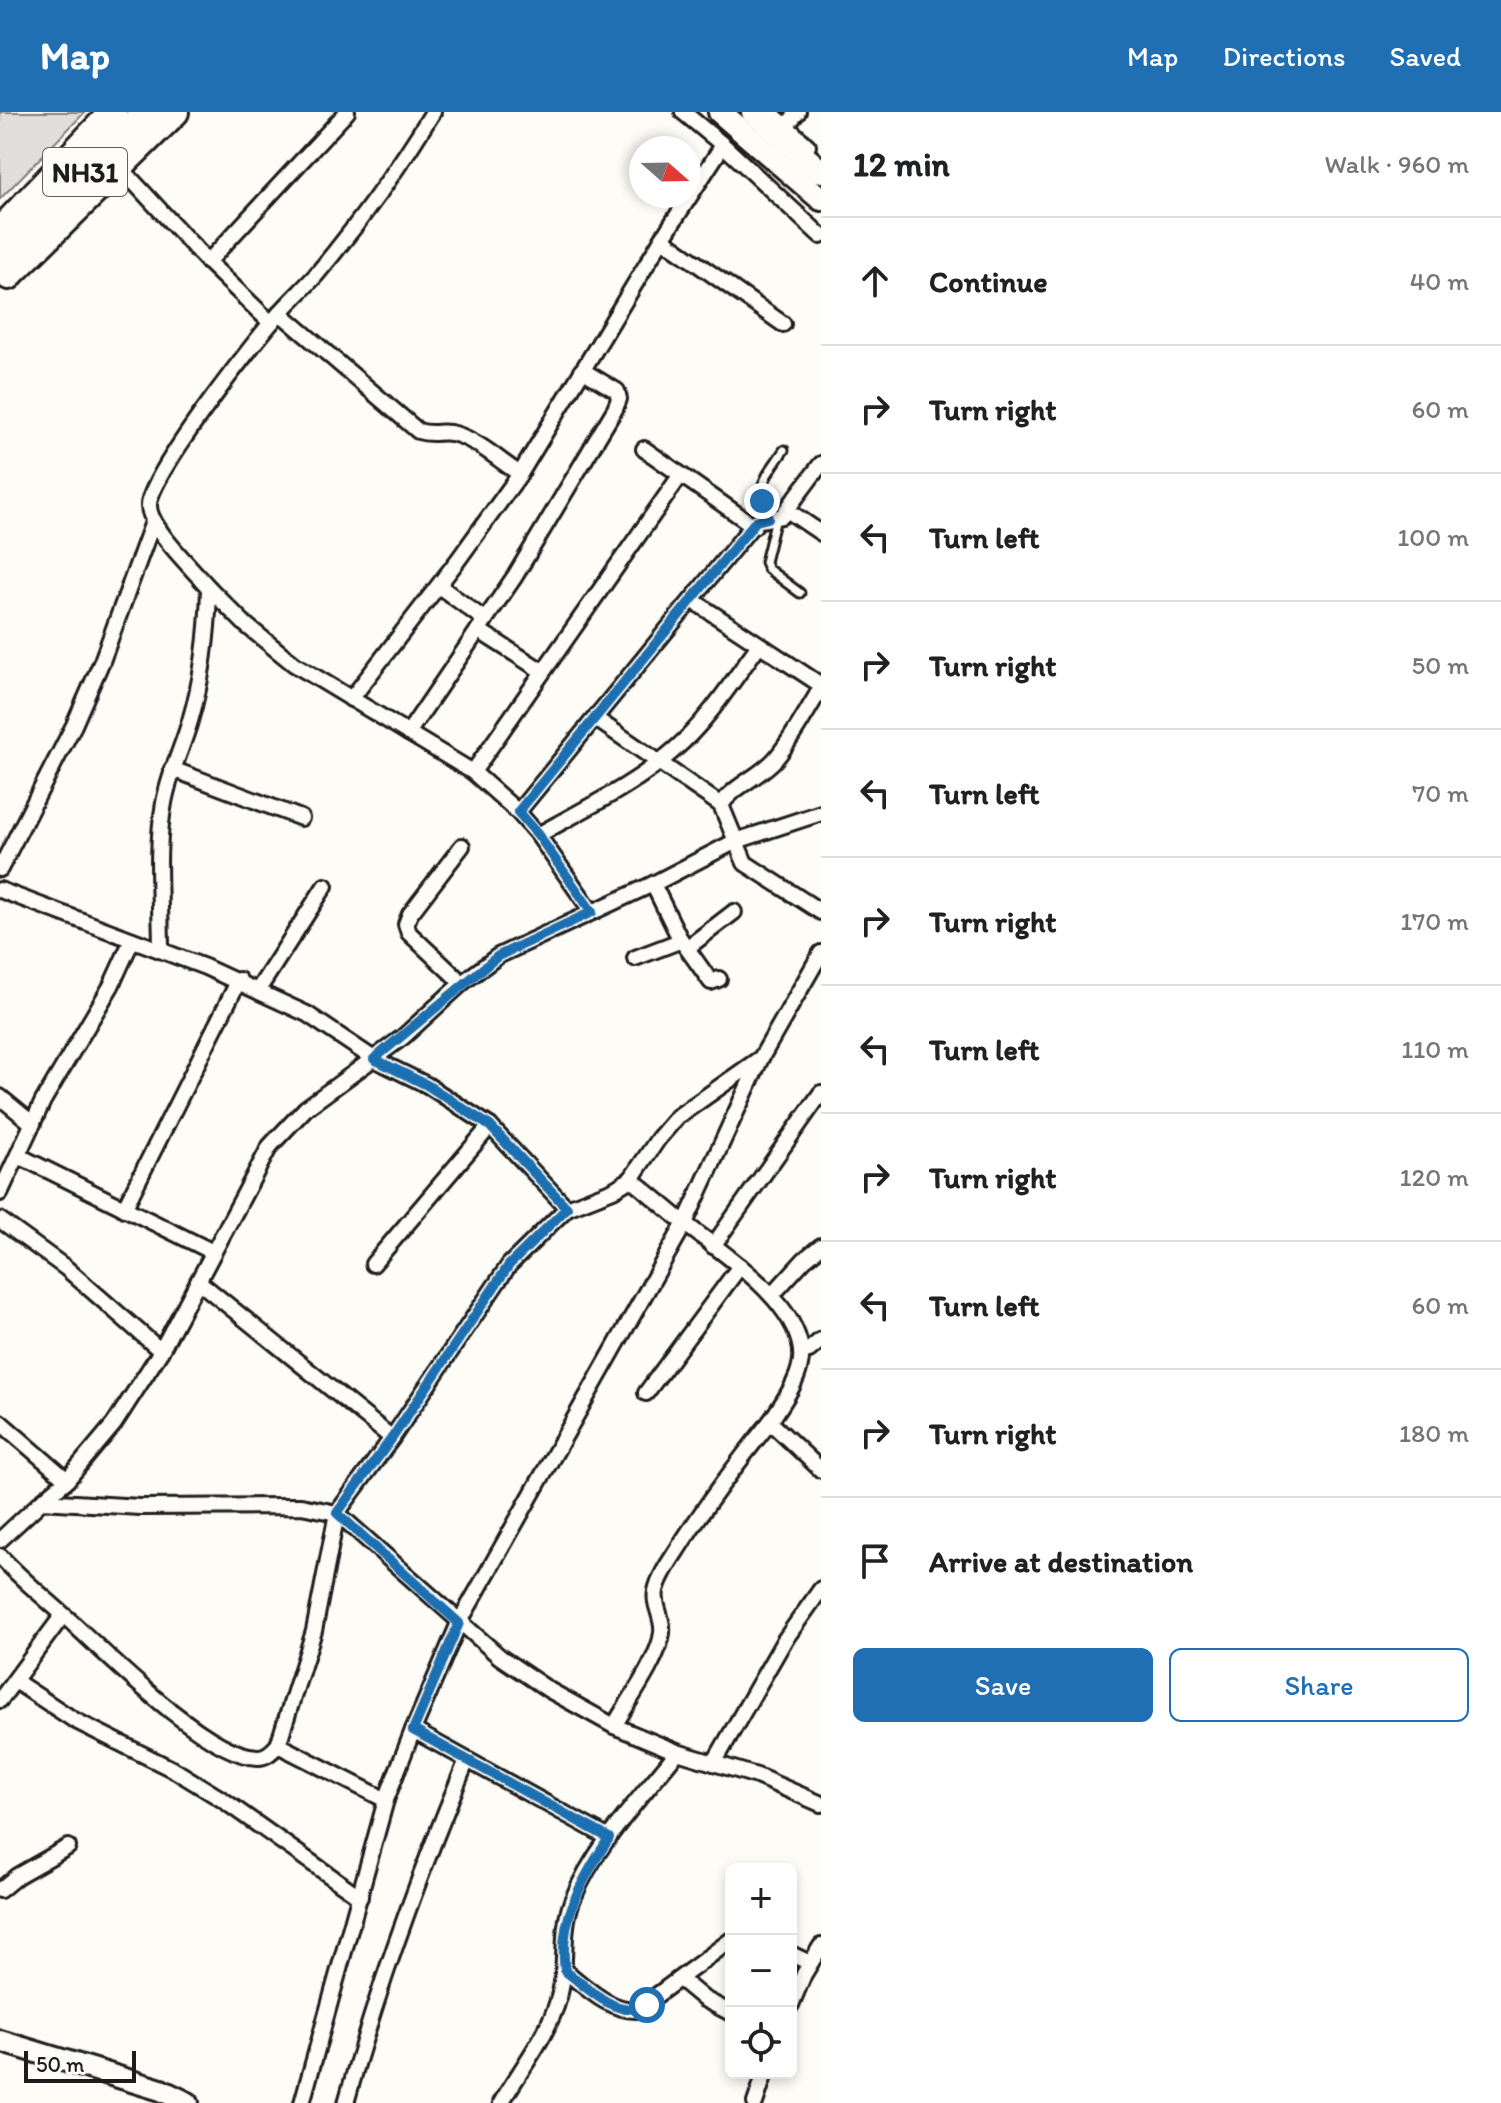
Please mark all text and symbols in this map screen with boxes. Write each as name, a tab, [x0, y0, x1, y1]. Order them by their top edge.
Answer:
text: Map	[40, 33, 110, 79]
text: Map	[1127, 39, 1178, 73]
text: Directions	[1222, 39, 1346, 73]
text: Saved	[1390, 39, 1461, 73]
north arrow	[629, 136, 701, 208]
text: 12 min	[853, 144, 950, 185]
road number: NH31	[43, 148, 127, 196]
text: Walk · 960 m	[1325, 148, 1469, 180]
icon: ahead	[853, 259, 897, 303]
text: Continue	[929, 263, 1048, 300]
text: 40 m	[1410, 265, 1469, 297]
icon: right	[853, 387, 897, 431]
text: Turn right	[929, 391, 1057, 428]
text: 60 m	[1412, 393, 1469, 425]
route end	[744, 483, 780, 519]
icon: left	[853, 515, 897, 559]
text: Turn left	[929, 519, 1040, 556]
text: 100 m	[1397, 521, 1469, 553]
icon: right	[853, 643, 897, 687]
text: Turn right	[929, 647, 1057, 684]
text: 50 m	[1412, 649, 1469, 681]
icon: left	[853, 771, 897, 815]
text: Turn left	[929, 775, 1040, 812]
text: 70 m	[1412, 777, 1469, 809]
icon: right	[853, 899, 897, 943]
text: Turn right	[929, 903, 1057, 940]
text: 170 m	[1400, 905, 1469, 937]
icon: left	[853, 1027, 897, 1071]
text: Turn left	[929, 1031, 1040, 1068]
text: 110 m	[1401, 1033, 1469, 1065]
icon: right	[853, 1155, 897, 1199]
text: Turn right	[929, 1159, 1057, 1196]
text: 120 m	[1400, 1161, 1469, 1193]
icon: left	[853, 1283, 897, 1327]
text: Turn left	[929, 1287, 1040, 1324]
text: 60 m	[1412, 1289, 1469, 1321]
icon: right	[853, 1411, 897, 1455]
text: Turn right	[929, 1415, 1057, 1452]
text: 180 m	[1399, 1417, 1469, 1449]
icon: arrive	[853, 1539, 897, 1583]
text: Arrive at destination	[929, 1543, 1193, 1580]
button: Save	[853, 1648, 1153, 1722]
button: Share	[1169, 1648, 1469, 1722]
map controls	[725, 1863, 797, 2079]
button: +	[725, 1863, 797, 1935]
button: −	[725, 1935, 797, 2007]
route start	[629, 1987, 665, 2023]
button: locate	[725, 2007, 797, 2079]
scale bar	[24, 2047, 136, 2083]
text: 50 m	[36, 2051, 85, 2078]

